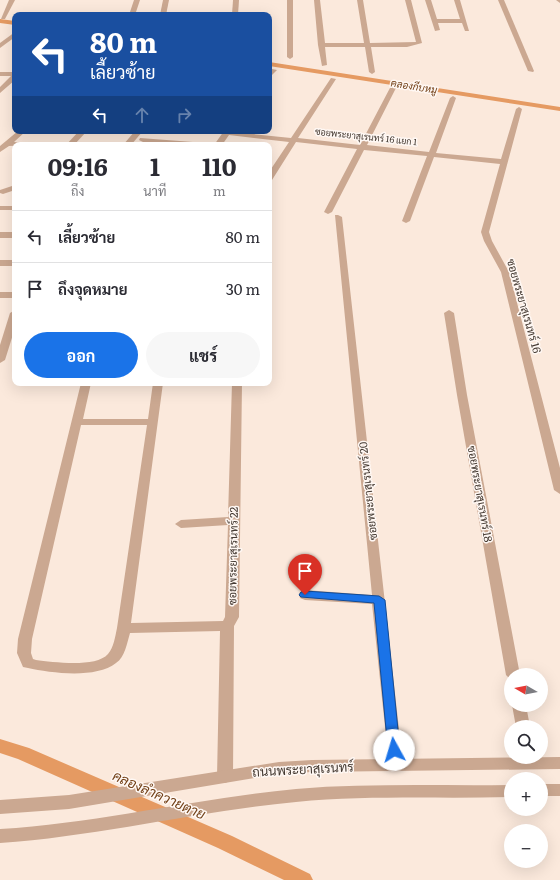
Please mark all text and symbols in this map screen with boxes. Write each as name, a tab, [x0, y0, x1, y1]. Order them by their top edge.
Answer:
text: 80 m	[90, 20, 157, 62]
icon: left	[24, 28, 76, 80]
text: เลี้ยวซ้าย	[90, 58, 156, 85]
water label: คลองกีบหมู	[390, 74, 438, 98]
icon: left	[89, 104, 111, 126]
icon: ahead	[131, 104, 153, 126]
icon: right	[173, 104, 195, 126]
street label: ซอยพระยาสุเรนทร์ 16 แยก 1	[314, 124, 418, 148]
text: 09:16	[47, 148, 108, 183]
text: 1	[150, 148, 160, 183]
text: 110	[202, 148, 237, 183]
text: ถึง	[71, 181, 84, 200]
text: นาที	[143, 181, 166, 200]
text: m	[213, 181, 226, 200]
text: เลี้ยวซ้าย	[58, 225, 115, 248]
text: 80 m	[226, 225, 260, 248]
icon: left	[24, 226, 46, 248]
street label: ซอยพระยาสุเรนทร์ 16	[502, 257, 546, 355]
text: ถึงจุดหมาย	[58, 277, 128, 300]
text: 30 m	[226, 277, 260, 300]
icon: arrive	[24, 278, 46, 300]
button: ออก	[24, 332, 138, 378]
button: แชร์	[146, 332, 260, 378]
street label: ซอยพระยาสุเรนทร์ 20	[354, 441, 382, 541]
street label: ซอยพระยาสุเรนทร์ 18	[463, 444, 497, 544]
street label: ซอยพระยาสุเรนทร์ 22	[223, 506, 243, 605]
pin	[288, 554, 322, 595]
icon: arrive	[294, 560, 316, 582]
north arrow	[504, 668, 548, 712]
map controls	[504, 668, 548, 868]
button: search	[504, 720, 548, 764]
position arrow	[373, 729, 415, 771]
street label: ถนนพระยาสุเรนทร์	[252, 756, 354, 782]
water label: คลองลำควายตาย	[110, 765, 209, 824]
button: +	[504, 772, 548, 816]
button: −	[504, 824, 548, 868]

